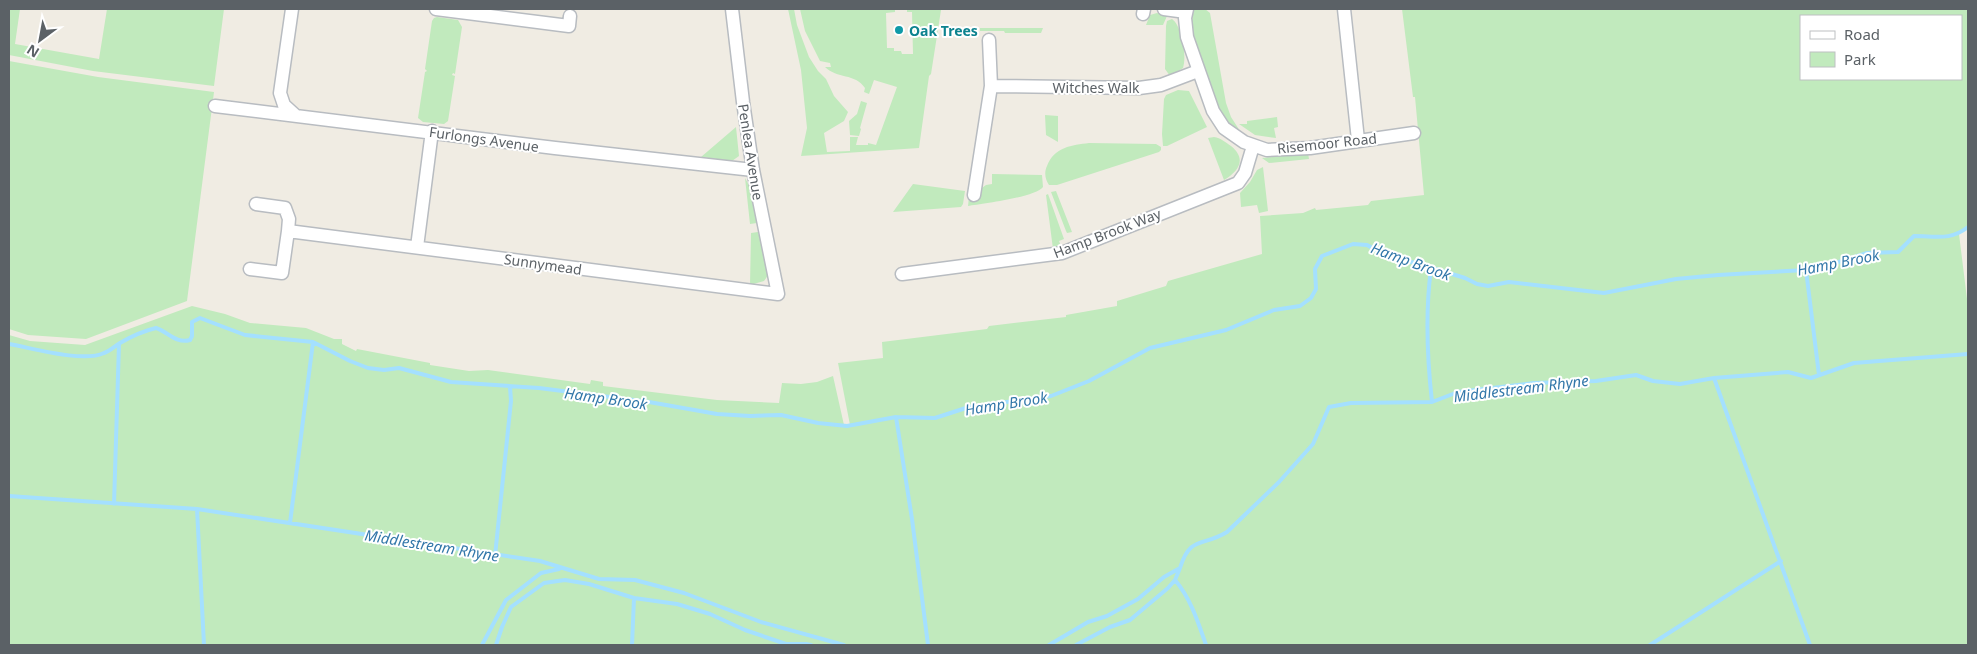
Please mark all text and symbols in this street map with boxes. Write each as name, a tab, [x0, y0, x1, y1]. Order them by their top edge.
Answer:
north arrow	[15, 15, 65, 65]
legend	[1800, 15, 1962, 80]
place label: Oak Trees	[909, 21, 978, 40]
marker: Oak Trees	[893, 24, 905, 36]
text: Road	[1844, 24, 1880, 44]
text: N	[23, 40, 43, 63]
text: Park	[1844, 49, 1876, 69]
street label: Witches Walk	[1053, 78, 1140, 97]
street label: Penlea Avenue	[734, 103, 768, 202]
street label: Furlongs Avenue	[428, 122, 540, 156]
street label: Risemoor Road	[1276, 128, 1378, 158]
street label: Hamp Brook Way	[1050, 203, 1164, 262]
water label: Hamp Brook	[1368, 237, 1454, 285]
water label: Hamp Brook	[1795, 244, 1881, 280]
street label: Sunnymead	[503, 249, 583, 279]
water label: Middlestream Rhyne	[1452, 370, 1590, 406]
water label: Hamp Brook	[563, 382, 649, 414]
water label: Hamp Brook	[963, 387, 1049, 419]
water label: Middlestream Rhyne	[363, 524, 501, 566]

